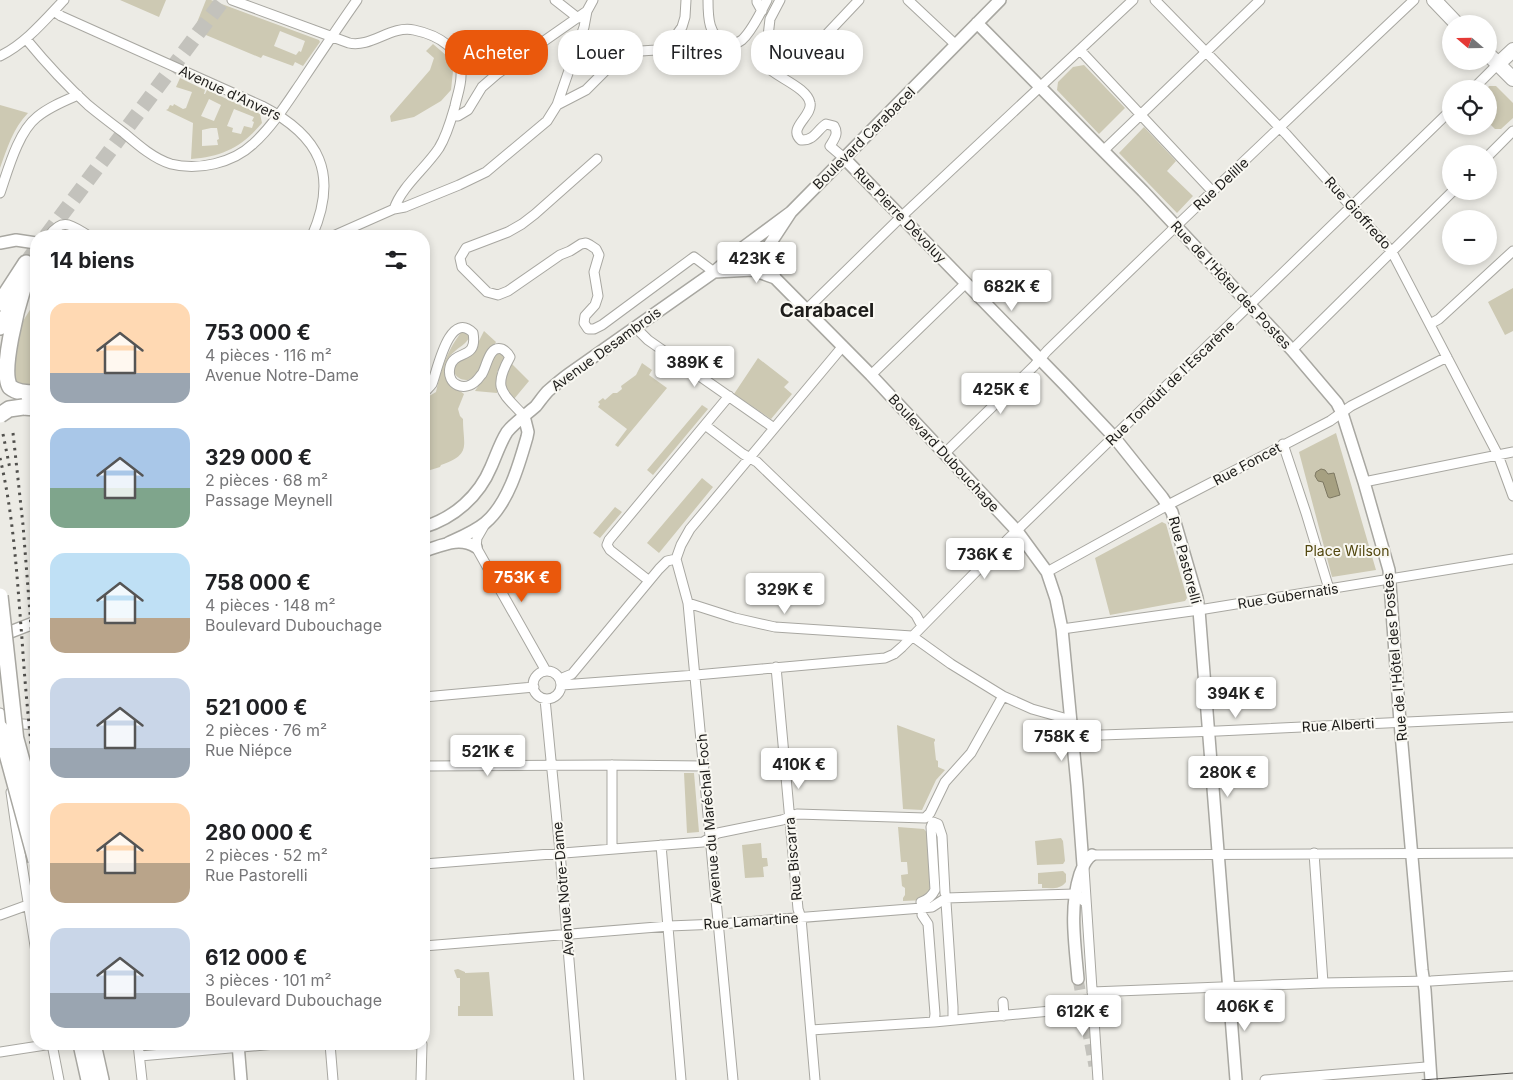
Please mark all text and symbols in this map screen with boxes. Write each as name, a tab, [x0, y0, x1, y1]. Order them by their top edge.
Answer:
north arrow	[1442, 15, 1498, 70]
map controls	[1442, 15, 1497, 265]
chip: Acheter	[445, 30, 548, 75]
chip: Louer	[558, 30, 643, 75]
chip: Filtres	[653, 30, 741, 75]
chip: Nouveau	[751, 30, 863, 75]
street label: Avenue d'Anvers	[176, 61, 284, 124]
button: locate	[1442, 80, 1497, 135]
street label: Boulevard Carabacel	[809, 83, 918, 192]
button: +	[1442, 145, 1497, 200]
street label: Rue Delille	[1189, 154, 1252, 214]
street label: Rue Pierre Dévoluy	[850, 163, 950, 266]
street label: Rue Gioffredo	[1321, 173, 1395, 252]
button: −	[1442, 210, 1497, 265]
street label: Rue de l'Hôtel des Postes	[1167, 217, 1295, 352]
pin: 423K €	[716, 242, 798, 284]
icon: filters	[382, 246, 410, 274]
text: 14 biens	[50, 248, 135, 273]
text: 423K €	[728, 248, 786, 268]
pin: 682K €	[971, 270, 1053, 312]
text: 682K €	[983, 276, 1041, 296]
district label: Carabacel	[780, 299, 874, 322]
street label: Avenue Desambrois	[547, 303, 664, 394]
street label: Rue Tonduti de l'Escarène	[1102, 317, 1238, 449]
text: 753 000 €	[205, 320, 311, 345]
icon: home	[90, 323, 150, 383]
text: 4 pièces · 116 m²	[205, 345, 332, 365]
pin: 389K €	[654, 346, 736, 388]
text: 389K €	[666, 352, 724, 372]
text: Avenue Notre-Dame	[205, 365, 359, 385]
pin: 425K €	[960, 372, 1042, 415]
text: 425K €	[972, 379, 1030, 399]
street label: Boulevard Dubouchage	[885, 390, 1003, 515]
street label: Rue Foncet	[1210, 438, 1284, 489]
text: 329 000 €	[205, 445, 312, 470]
icon: home	[90, 448, 150, 508]
text: 2 pièces · 68 m²	[205, 470, 328, 490]
text: Passage Meynell	[205, 490, 333, 510]
street label: Rue Pastorelli	[1166, 514, 1205, 605]
pin: 736K €	[944, 538, 1026, 580]
park label: Place Wilson	[1305, 542, 1389, 559]
text: 736K €	[957, 544, 1013, 564]
pin: 753K €	[481, 560, 563, 603]
text: 753K €	[494, 567, 550, 587]
text: 758 000 €	[205, 570, 311, 595]
pin: 329K €	[744, 572, 826, 615]
street label: Rue de l'Hôtel des Postes	[1379, 572, 1410, 742]
icon: home	[90, 573, 150, 633]
text: 329K €	[756, 579, 814, 599]
street label: Rue Gubernatis	[1236, 579, 1340, 612]
text: 4 pièces · 148 m²	[205, 595, 336, 615]
text: Boulevard Dubouchage	[205, 615, 382, 635]
pin: 394K €	[1195, 676, 1277, 719]
text: 394K €	[1207, 683, 1265, 703]
text: 521 000 €	[205, 695, 308, 720]
icon: home	[90, 698, 150, 758]
street label: Rue Alberti	[1301, 714, 1375, 735]
text: 2 pièces · 76 m²	[205, 720, 327, 740]
pin: 758K €	[1021, 720, 1103, 762]
text: 758K €	[1034, 726, 1090, 746]
street label: Avenue du Maréchal Foch	[693, 733, 724, 905]
pin: 521K €	[447, 734, 529, 777]
text: Rue Niépce	[205, 740, 292, 760]
text: 521K €	[461, 741, 515, 761]
pin: 410K €	[758, 748, 840, 790]
text: 410K €	[772, 754, 826, 774]
pin: 280K €	[1187, 756, 1269, 798]
text: 280K €	[1199, 762, 1257, 782]
street label: Rue Biscarra	[780, 816, 805, 902]
text: 280 000 €	[205, 820, 313, 845]
street label: Avenue Notre-Dame	[548, 821, 577, 957]
icon: home	[90, 823, 150, 883]
text: 2 pièces · 52 m²	[205, 845, 328, 865]
text: Rue Pastorelli	[205, 865, 308, 885]
street label: Rue Lamartine	[703, 909, 799, 932]
text: 612 000 €	[205, 945, 308, 970]
icon: home	[90, 948, 150, 1008]
text: 3 pièces · 101 m²	[205, 970, 332, 990]
text: Boulevard Dubouchage	[205, 990, 382, 1010]
pin: 406K €	[1204, 990, 1286, 1032]
pin: 612K €	[1042, 994, 1124, 1037]
text: 406K €	[1216, 996, 1274, 1016]
text: 612K €	[1056, 1001, 1110, 1021]

